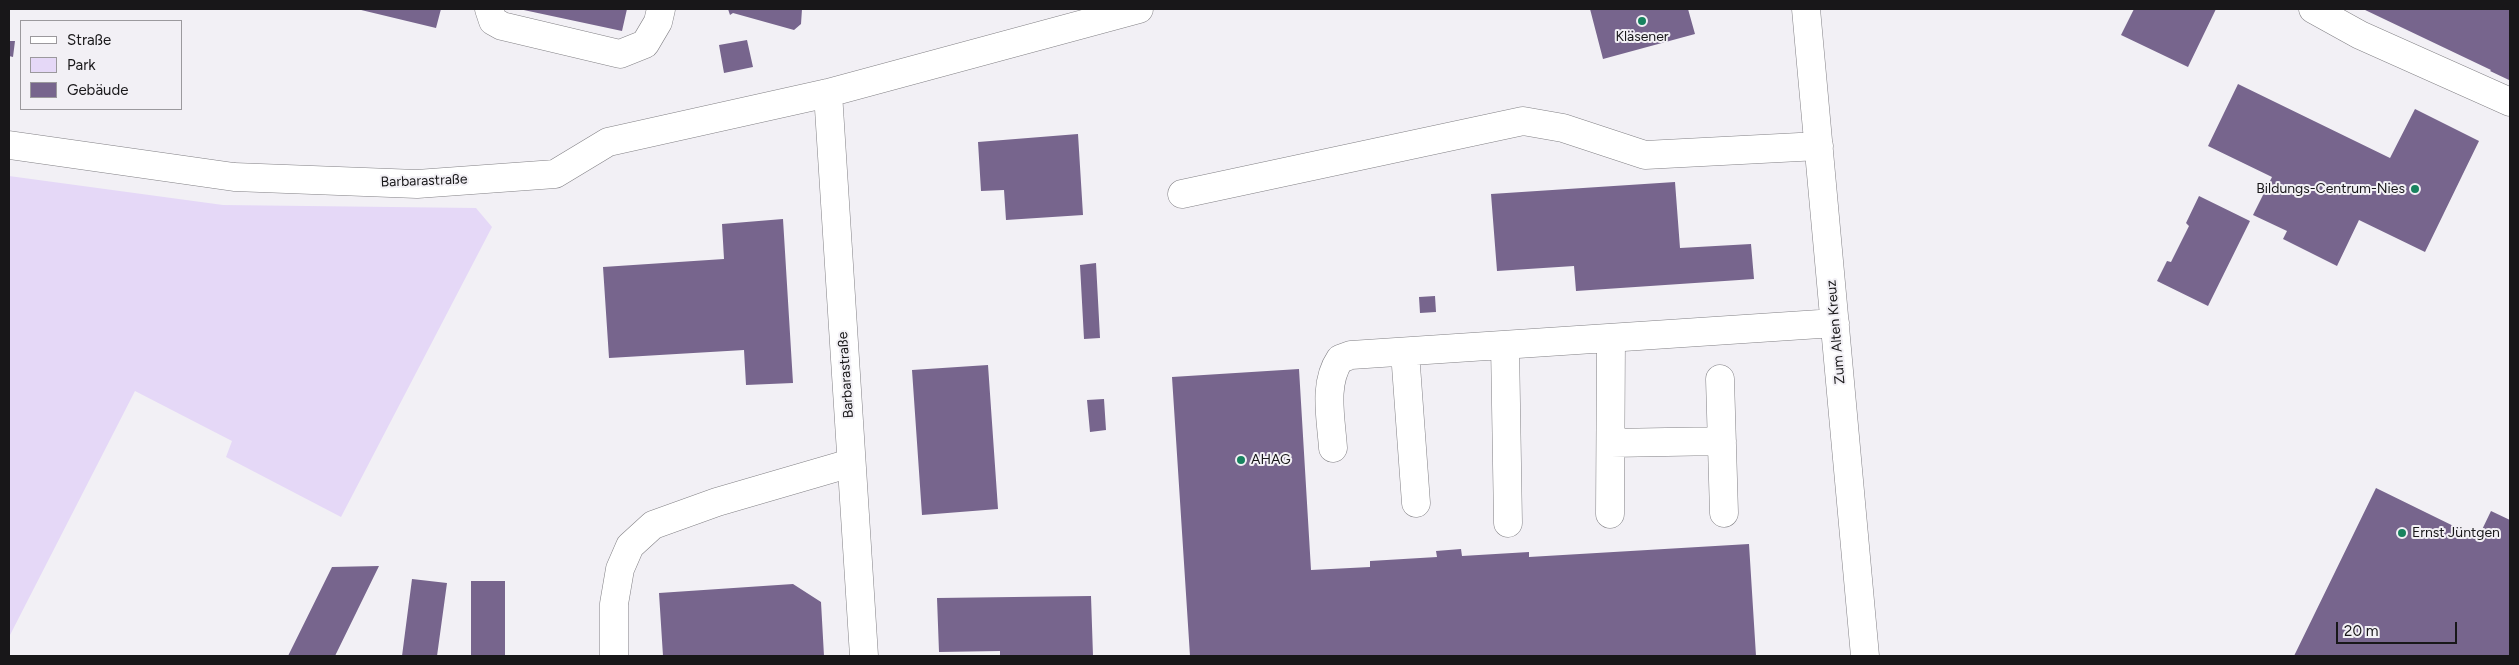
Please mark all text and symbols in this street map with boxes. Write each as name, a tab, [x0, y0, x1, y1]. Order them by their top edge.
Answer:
marker: Kläsener	[1636, 15, 1648, 27]
legend	[20, 20, 182, 110]
place label: Kläsener	[1615, 29, 1669, 45]
text: Straße	[67, 31, 111, 49]
text: Park	[67, 56, 96, 74]
text: Gebäude	[67, 81, 128, 99]
street label: Barbarastraße	[380, 171, 468, 191]
place label: Bildungs-Centrum-Nies	[2256, 181, 2405, 197]
marker: Bildungs-Centrum-Nies	[2409, 183, 2421, 195]
street label: Zum Alten Kreuz	[1823, 279, 1849, 385]
street label: Barbarastraße	[835, 331, 857, 419]
place label: AHAG	[1251, 452, 1291, 468]
marker: AHAG	[1235, 454, 1247, 466]
place label: Ernst Jüntgen	[2412, 525, 2500, 541]
marker: Ernst Jüntgen	[2396, 527, 2408, 539]
scale bar	[2339, 612, 2460, 644]
text: 20 m	[2344, 622, 2378, 640]

